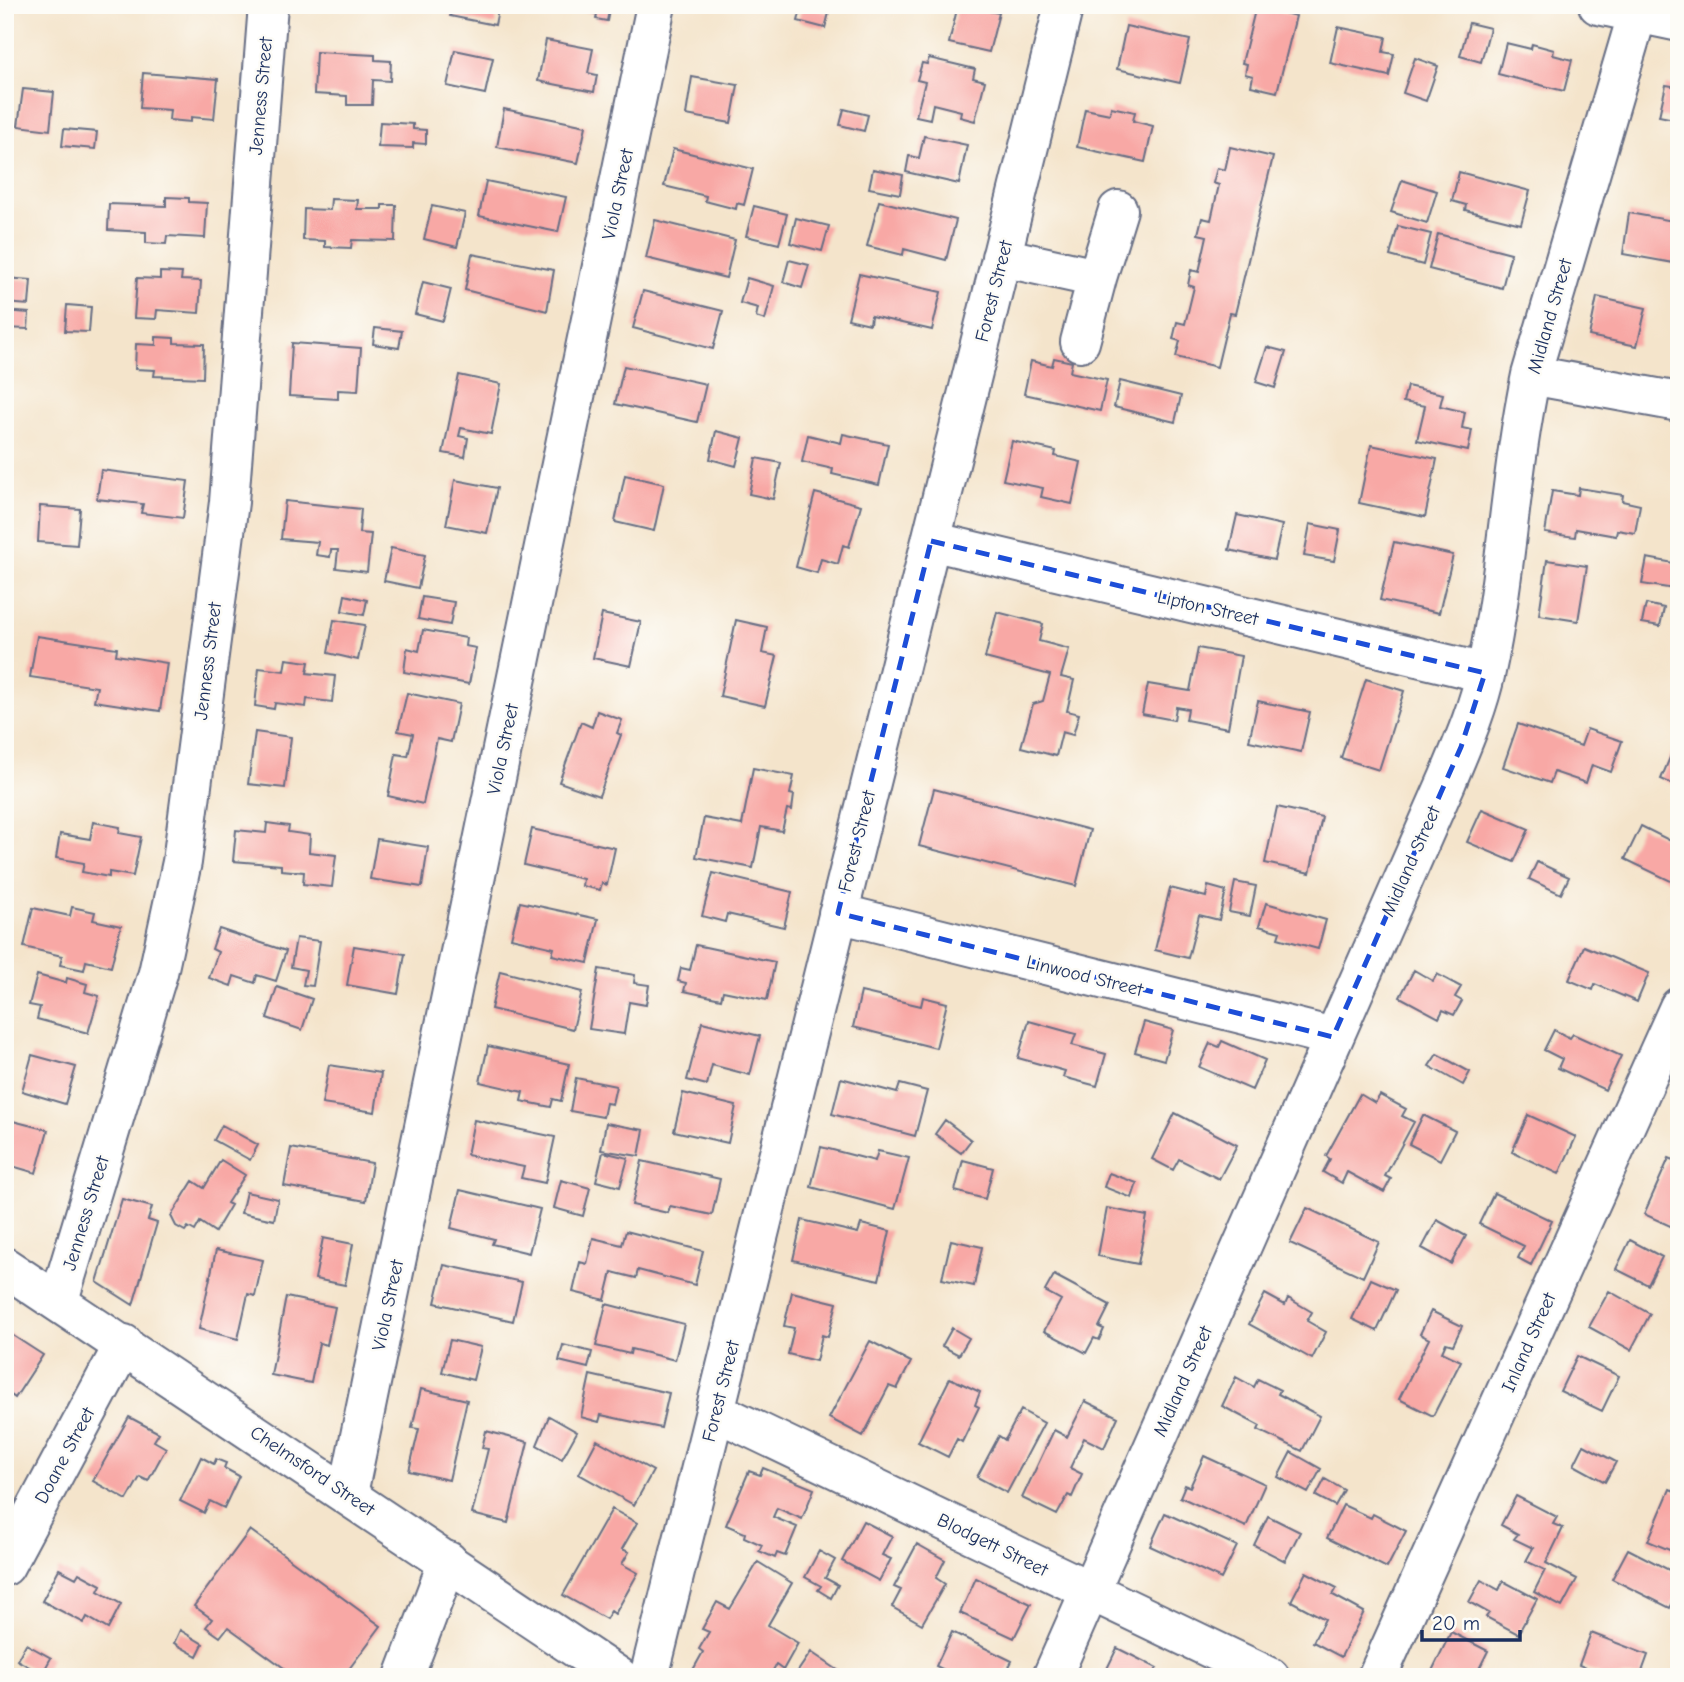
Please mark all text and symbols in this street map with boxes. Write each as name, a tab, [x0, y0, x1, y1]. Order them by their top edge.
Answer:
street label: Jenness Street	[245, 36, 277, 156]
street label: Viola Street	[598, 146, 638, 242]
street label: Forest Street	[971, 238, 1017, 344]
street label: Midland Street	[1523, 256, 1577, 376]
street label: Lipton Street	[1155, 586, 1261, 630]
street label: Jenness Street	[190, 600, 226, 721]
street label: Viola Street	[483, 701, 523, 797]
street label: Forest Street	[834, 788, 880, 894]
street label: Midland Street	[1377, 802, 1445, 920]
street label: Linwood Street	[1024, 951, 1146, 1001]
street label: Jenness Street	[58, 1153, 114, 1273]
street label: Viola Street	[368, 1257, 408, 1353]
street label: Inland Street	[1497, 1289, 1561, 1395]
street label: Midland Street	[1149, 1322, 1217, 1440]
street label: Forest Street	[698, 1338, 744, 1444]
street label: Doane Street	[30, 1403, 100, 1507]
street label: Chelmsford Street	[246, 1421, 379, 1521]
street label: Blodgett Street	[934, 1509, 1052, 1581]
scale bar	[1422, 1598, 1520, 1642]
text: 20 m	[1432, 1611, 1480, 1635]

